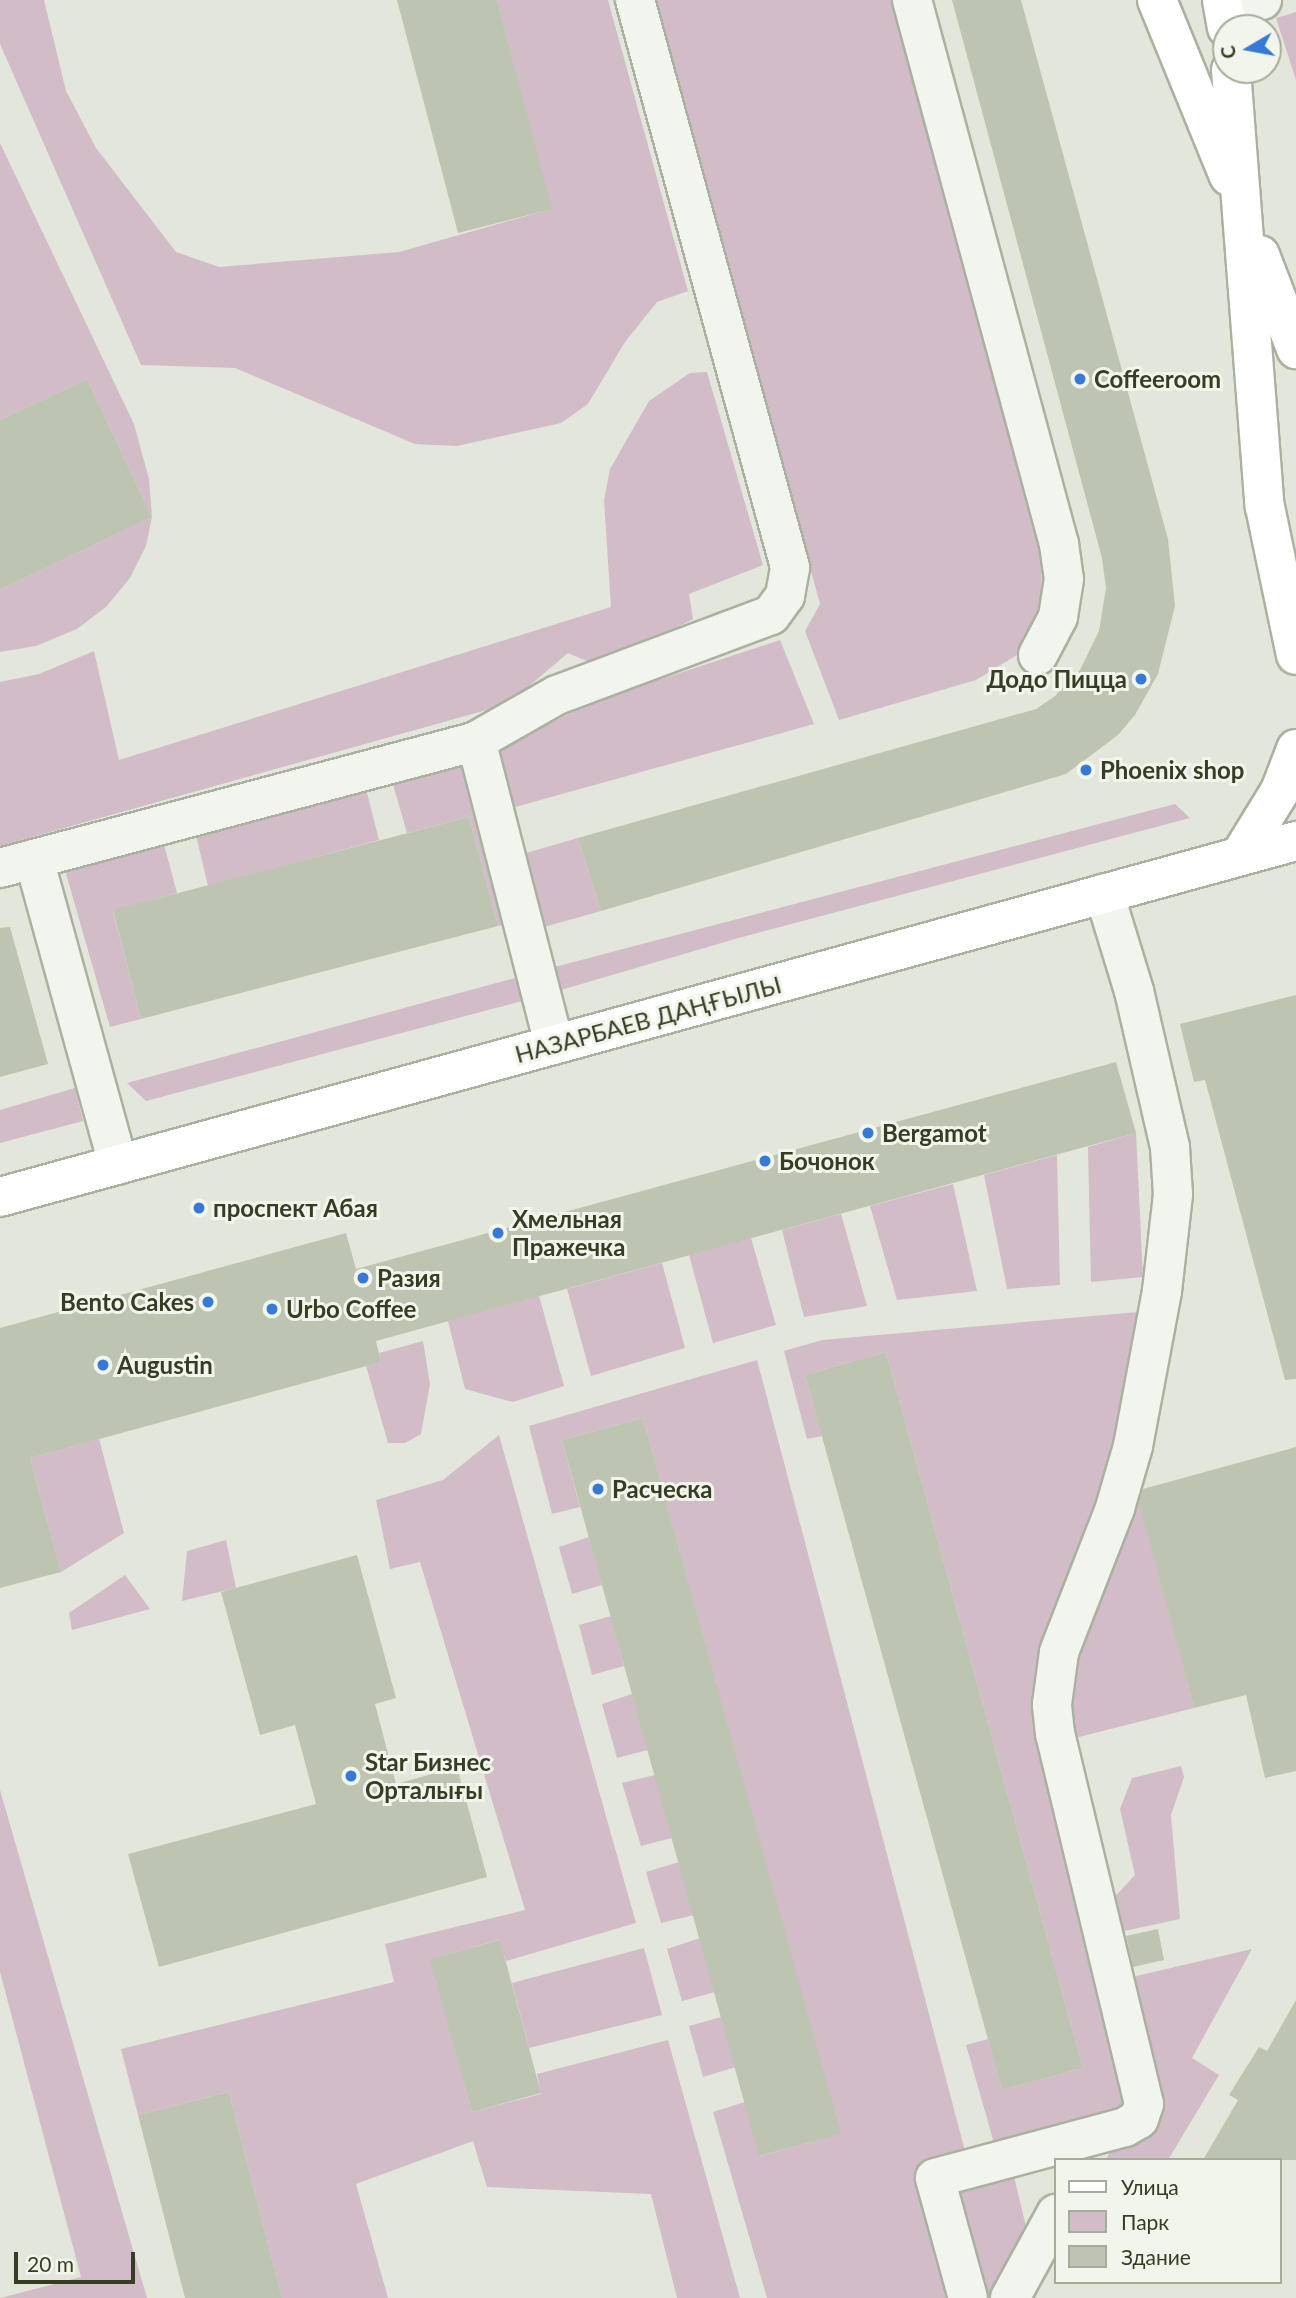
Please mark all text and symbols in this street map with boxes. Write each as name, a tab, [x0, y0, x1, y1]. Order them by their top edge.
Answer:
north arrow	[1212, 14, 1282, 84]
text: С	[1215, 44, 1240, 61]
place label: Coffeeroom	[1094, 365, 1221, 393]
marker: Coffeeroom	[1072, 371, 1088, 387]
place label: Додо Пицца	[987, 665, 1127, 693]
marker: Додо Пицца	[1133, 671, 1149, 687]
place label: Phoenix shop	[1100, 756, 1244, 784]
marker: Phoenix shop	[1078, 762, 1094, 778]
street label: НАЗАРБАЕВ ДАҢҒЫЛЫ	[512, 970, 784, 1068]
place label: Bergamot	[882, 1119, 987, 1147]
marker: Bergamot	[860, 1125, 876, 1141]
place label: Бочонок	[779, 1147, 875, 1175]
marker: Бочонок	[757, 1153, 773, 1169]
place label: проспект Абая	[213, 1194, 378, 1222]
marker: проспект Абая	[191, 1200, 207, 1216]
place label: Хмельная Пражечка	[512, 1205, 625, 1261]
marker: Хмельная Пражечка	[490, 1225, 506, 1241]
place label: Разия	[377, 1264, 441, 1292]
marker: Разия	[355, 1270, 371, 1286]
place label: Bento Cakes	[60, 1288, 194, 1316]
marker: Bento Cakes	[200, 1294, 216, 1310]
place label: Urbo Coffee	[286, 1295, 416, 1323]
marker: Urbo Coffee	[264, 1301, 280, 1317]
place label: Augustin	[117, 1351, 213, 1379]
marker: Augustin	[95, 1357, 111, 1373]
place label: Расческа	[612, 1475, 712, 1503]
marker: Расческа	[590, 1481, 606, 1497]
place label: Star Бизнес Орталығы	[365, 1748, 491, 1804]
marker: Star Бизнес Орталығы	[343, 1768, 359, 1784]
legend	[1054, 2158, 1282, 2284]
text: Улица	[1121, 2174, 1179, 2199]
text: Парк	[1121, 2209, 1169, 2234]
scale bar	[18, 2238, 138, 2282]
text: Здание	[1121, 2244, 1191, 2269]
text: 20 m	[27, 2251, 74, 2276]

